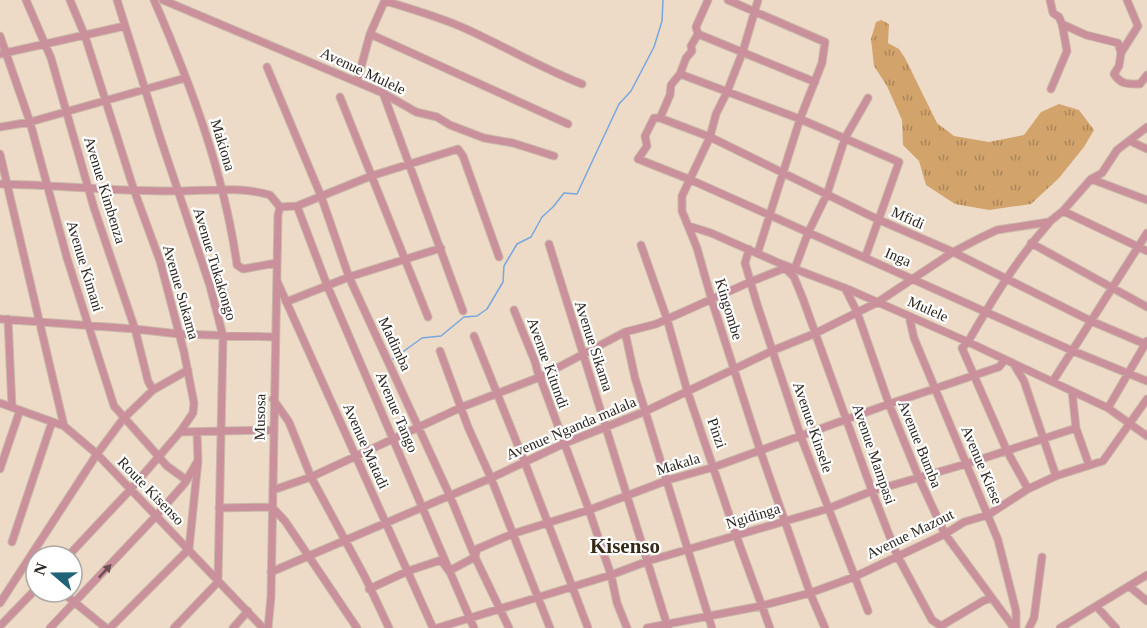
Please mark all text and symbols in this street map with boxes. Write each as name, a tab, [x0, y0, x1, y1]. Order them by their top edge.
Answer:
street label: Avenue Mulele	[318, 44, 408, 98]
street label: Makiona	[208, 117, 239, 173]
street label: Avenue Kimbenza	[81, 135, 129, 246]
street label: Mfidi	[889, 204, 927, 232]
street label: Avenue Tukakongo	[190, 206, 240, 322]
street label: Avenue Kimani	[64, 219, 106, 313]
street label: Avenue Sukama	[160, 243, 202, 341]
street label: Inga	[883, 244, 914, 270]
street label: Kingombe	[712, 276, 746, 342]
street label: Mulele	[905, 293, 951, 325]
street label: Avenue Sikama	[572, 299, 616, 394]
street label: Madimba	[376, 315, 415, 374]
street label: Avenue Kitundi	[524, 316, 572, 410]
street label: Avenue Tango	[373, 369, 421, 455]
street label: Avenue Kinsele	[790, 379, 836, 475]
street label: Musosa	[252, 393, 268, 440]
street label: Avenue Nganda malala	[504, 393, 639, 463]
street label: Avenue Bumba	[895, 398, 945, 490]
street label: Avenue Matadi	[340, 401, 392, 491]
street label: Avenue Mampasi	[849, 402, 899, 506]
street label: Pinzi	[704, 416, 730, 450]
street label: Avenue Kiese	[958, 423, 1006, 507]
street label: Makala	[654, 450, 702, 478]
street label: Route Kisenso	[115, 454, 187, 528]
street label: Ngidinga	[724, 500, 782, 532]
street label: Avenue Mazout	[864, 506, 957, 562]
district label: Kisenso	[590, 534, 660, 558]
north arrow	[24, 544, 84, 604]
text: N	[30, 560, 50, 577]
one-way arrow	[98, 563, 112, 578]

